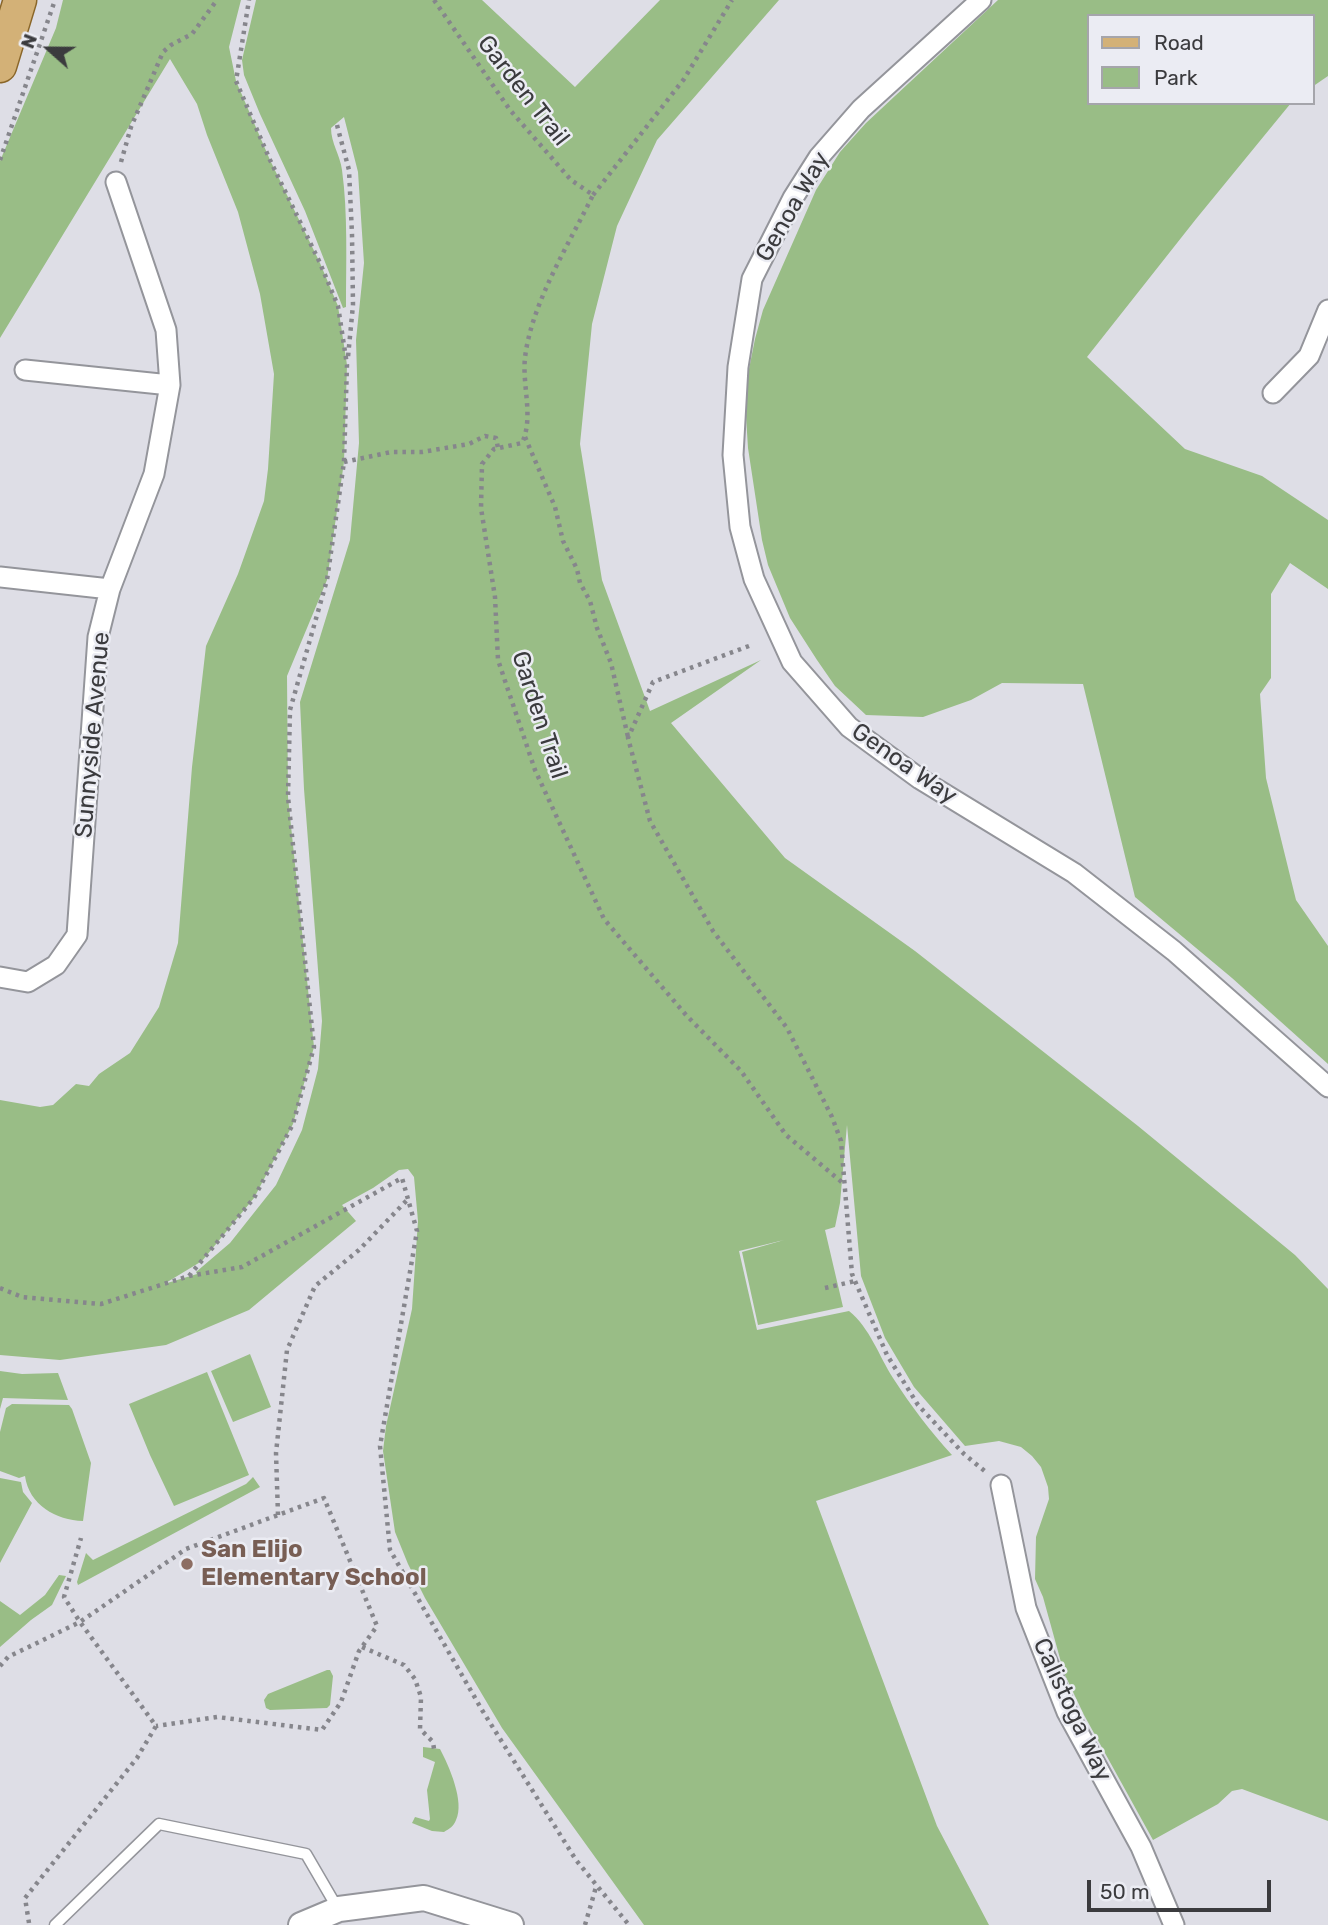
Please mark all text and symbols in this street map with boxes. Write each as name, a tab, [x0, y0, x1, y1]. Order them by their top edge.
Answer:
north arrow	[14, 14, 84, 84]
legend	[1086, 14, 1314, 105]
street label: Garden Trail	[471, 30, 575, 152]
text: Road	[1154, 30, 1204, 55]
text: N	[16, 31, 42, 52]
text: Park	[1154, 65, 1198, 90]
street label: Genoa Way	[750, 147, 836, 267]
street label: Sunnyside Avenue	[70, 631, 116, 839]
street label: Garden Trail	[505, 648, 573, 782]
street label: Genoa Way	[846, 717, 962, 811]
place label: San Elijo Elementary School	[201, 1536, 427, 1592]
marker: San Elijo Elementary School	[179, 1556, 195, 1572]
street label: Calistoga Way	[1026, 1634, 1118, 1786]
scale bar	[1090, 1866, 1274, 1910]
text: 50 m	[1100, 1879, 1150, 1904]

